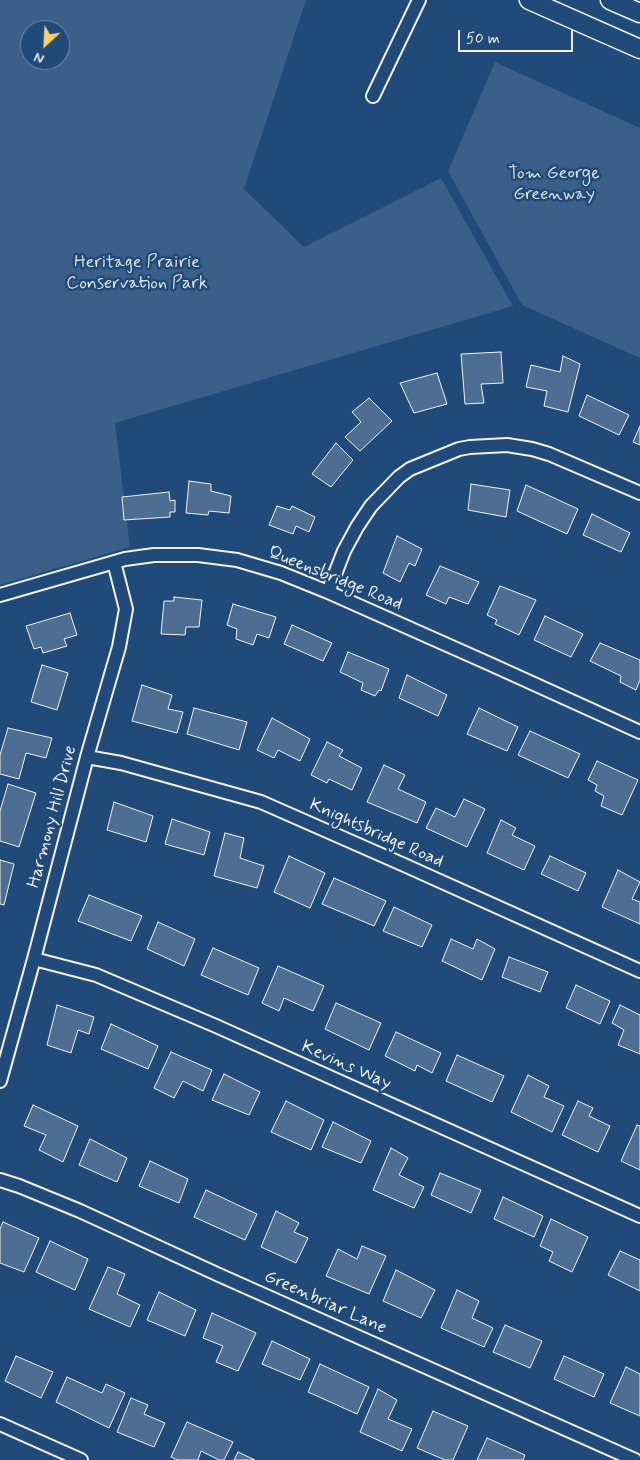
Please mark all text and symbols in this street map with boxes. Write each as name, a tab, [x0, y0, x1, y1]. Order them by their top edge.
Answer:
north arrow	[20, 20, 70, 70]
scale bar	[460, 20, 575, 52]
text: 50 m	[466, 29, 500, 49]
text: N	[31, 48, 47, 68]
park label: Tom George Greenway	[508, 163, 600, 205]
park label: Heritage Prairie Conservation Park	[66, 252, 208, 294]
street label: Queensbridge Road	[265, 542, 405, 616]
street label: Harmony Hill Drive	[24, 743, 82, 891]
street label: Knightsbridge Road	[306, 795, 446, 873]
street label: Kevins Way	[298, 1037, 394, 1095]
street label: Greenbriar Lane	[261, 1266, 389, 1340]

